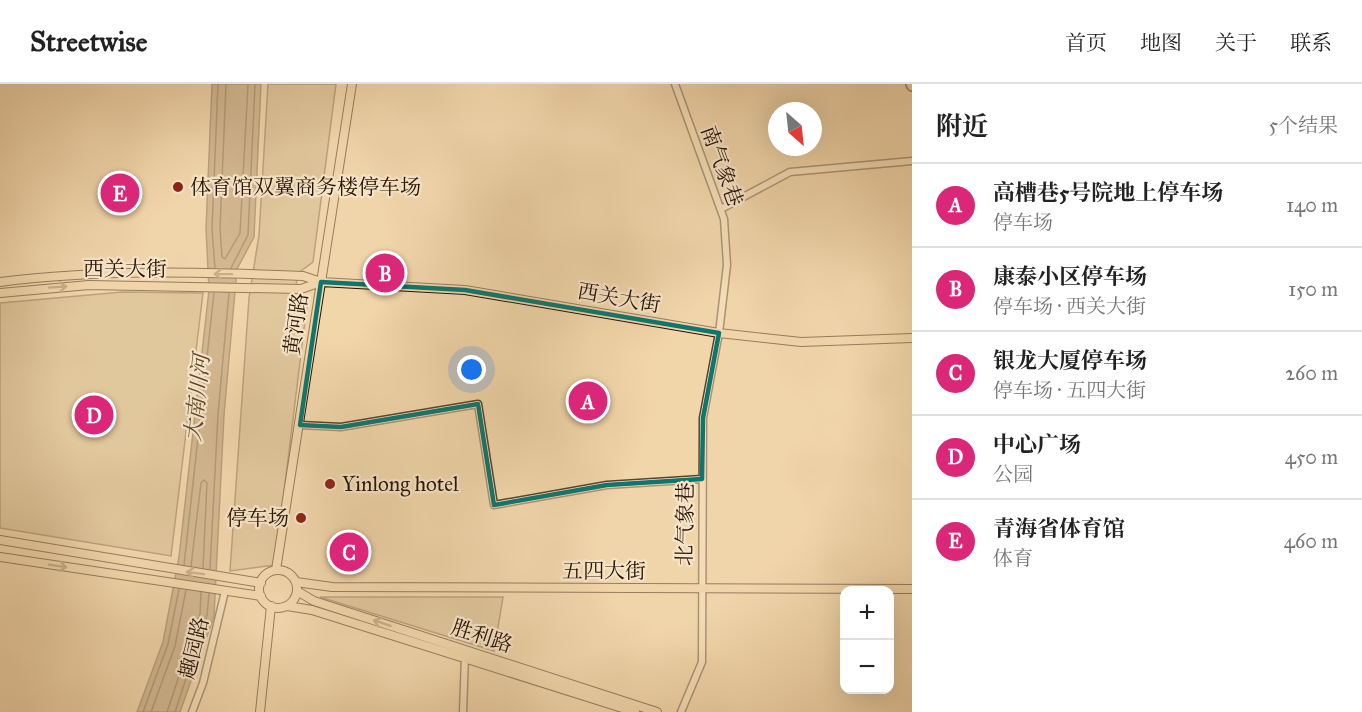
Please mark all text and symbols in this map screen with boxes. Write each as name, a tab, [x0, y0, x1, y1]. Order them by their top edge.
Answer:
text: Streetwise	[30, 24, 147, 59]
text: 首页	[1065, 30, 1107, 56]
text: 地图	[1140, 30, 1182, 56]
text: 关于	[1215, 30, 1257, 56]
text: 联系	[1290, 30, 1332, 56]
north arrow	[768, 102, 822, 156]
text: 附近	[936, 110, 988, 142]
text: 5个结果	[1269, 113, 1338, 137]
street label: 南气象巷	[695, 122, 749, 210]
pin: E	[100, 170, 140, 216]
place label: 体育馆双翼商务楼停车场	[190, 174, 421, 200]
text: 高槽巷5号院地上停车场	[993, 179, 1223, 206]
marker: 体育馆双翼商务楼停车场	[171, 180, 185, 194]
text: A	[949, 193, 962, 217]
text: 140 m	[1286, 193, 1338, 217]
text: 停车场	[993, 210, 1053, 234]
pin: B	[366, 250, 404, 296]
street label: 西关大街	[83, 256, 167, 282]
text: 康泰小区停车场	[993, 263, 1147, 290]
one-way arrow	[213, 268, 233, 280]
text: B	[949, 277, 962, 301]
text: 150 m	[1288, 277, 1338, 301]
street label: 西关大街	[575, 278, 663, 318]
one-way arrow	[48, 282, 68, 293]
street label: 黄河路	[279, 291, 313, 357]
text: 停车场 · 西关大街	[993, 294, 1146, 318]
text: 银龙大厦停车场	[993, 347, 1147, 374]
water label: 大南川河	[179, 349, 215, 443]
your location	[457, 355, 486, 384]
text: C	[949, 361, 962, 385]
text: 260 m	[1285, 361, 1338, 385]
pin: A	[568, 378, 608, 424]
text: 停车场 · 五四大街	[993, 378, 1146, 402]
pin: D	[74, 392, 113, 438]
text: 中心广场	[993, 431, 1081, 458]
text: D	[948, 445, 963, 469]
text: 450 m	[1285, 445, 1338, 469]
text: 公园	[993, 462, 1033, 486]
place label: Yinlong hotel	[342, 471, 459, 497]
marker: Yinlong hotel	[323, 477, 337, 491]
street label: 北气象巷	[671, 482, 699, 566]
place label: 停车场	[226, 505, 289, 531]
marker: 停车场	[294, 511, 308, 525]
text: 青海省体育馆	[993, 515, 1125, 542]
text: E	[948, 529, 963, 553]
text: 460 m	[1284, 529, 1338, 553]
pin: C	[330, 530, 368, 574]
text: 体育	[993, 546, 1033, 570]
street label: 五四大街	[562, 558, 646, 584]
one-way arrow	[47, 560, 67, 571]
one-way arrow	[186, 567, 206, 578]
map controls	[840, 586, 894, 694]
button: +	[840, 586, 894, 640]
street label: 趣园路	[174, 614, 214, 682]
street label: 胜利路	[448, 614, 516, 658]
one-way arrow	[373, 616, 392, 627]
button: −	[840, 640, 894, 694]

